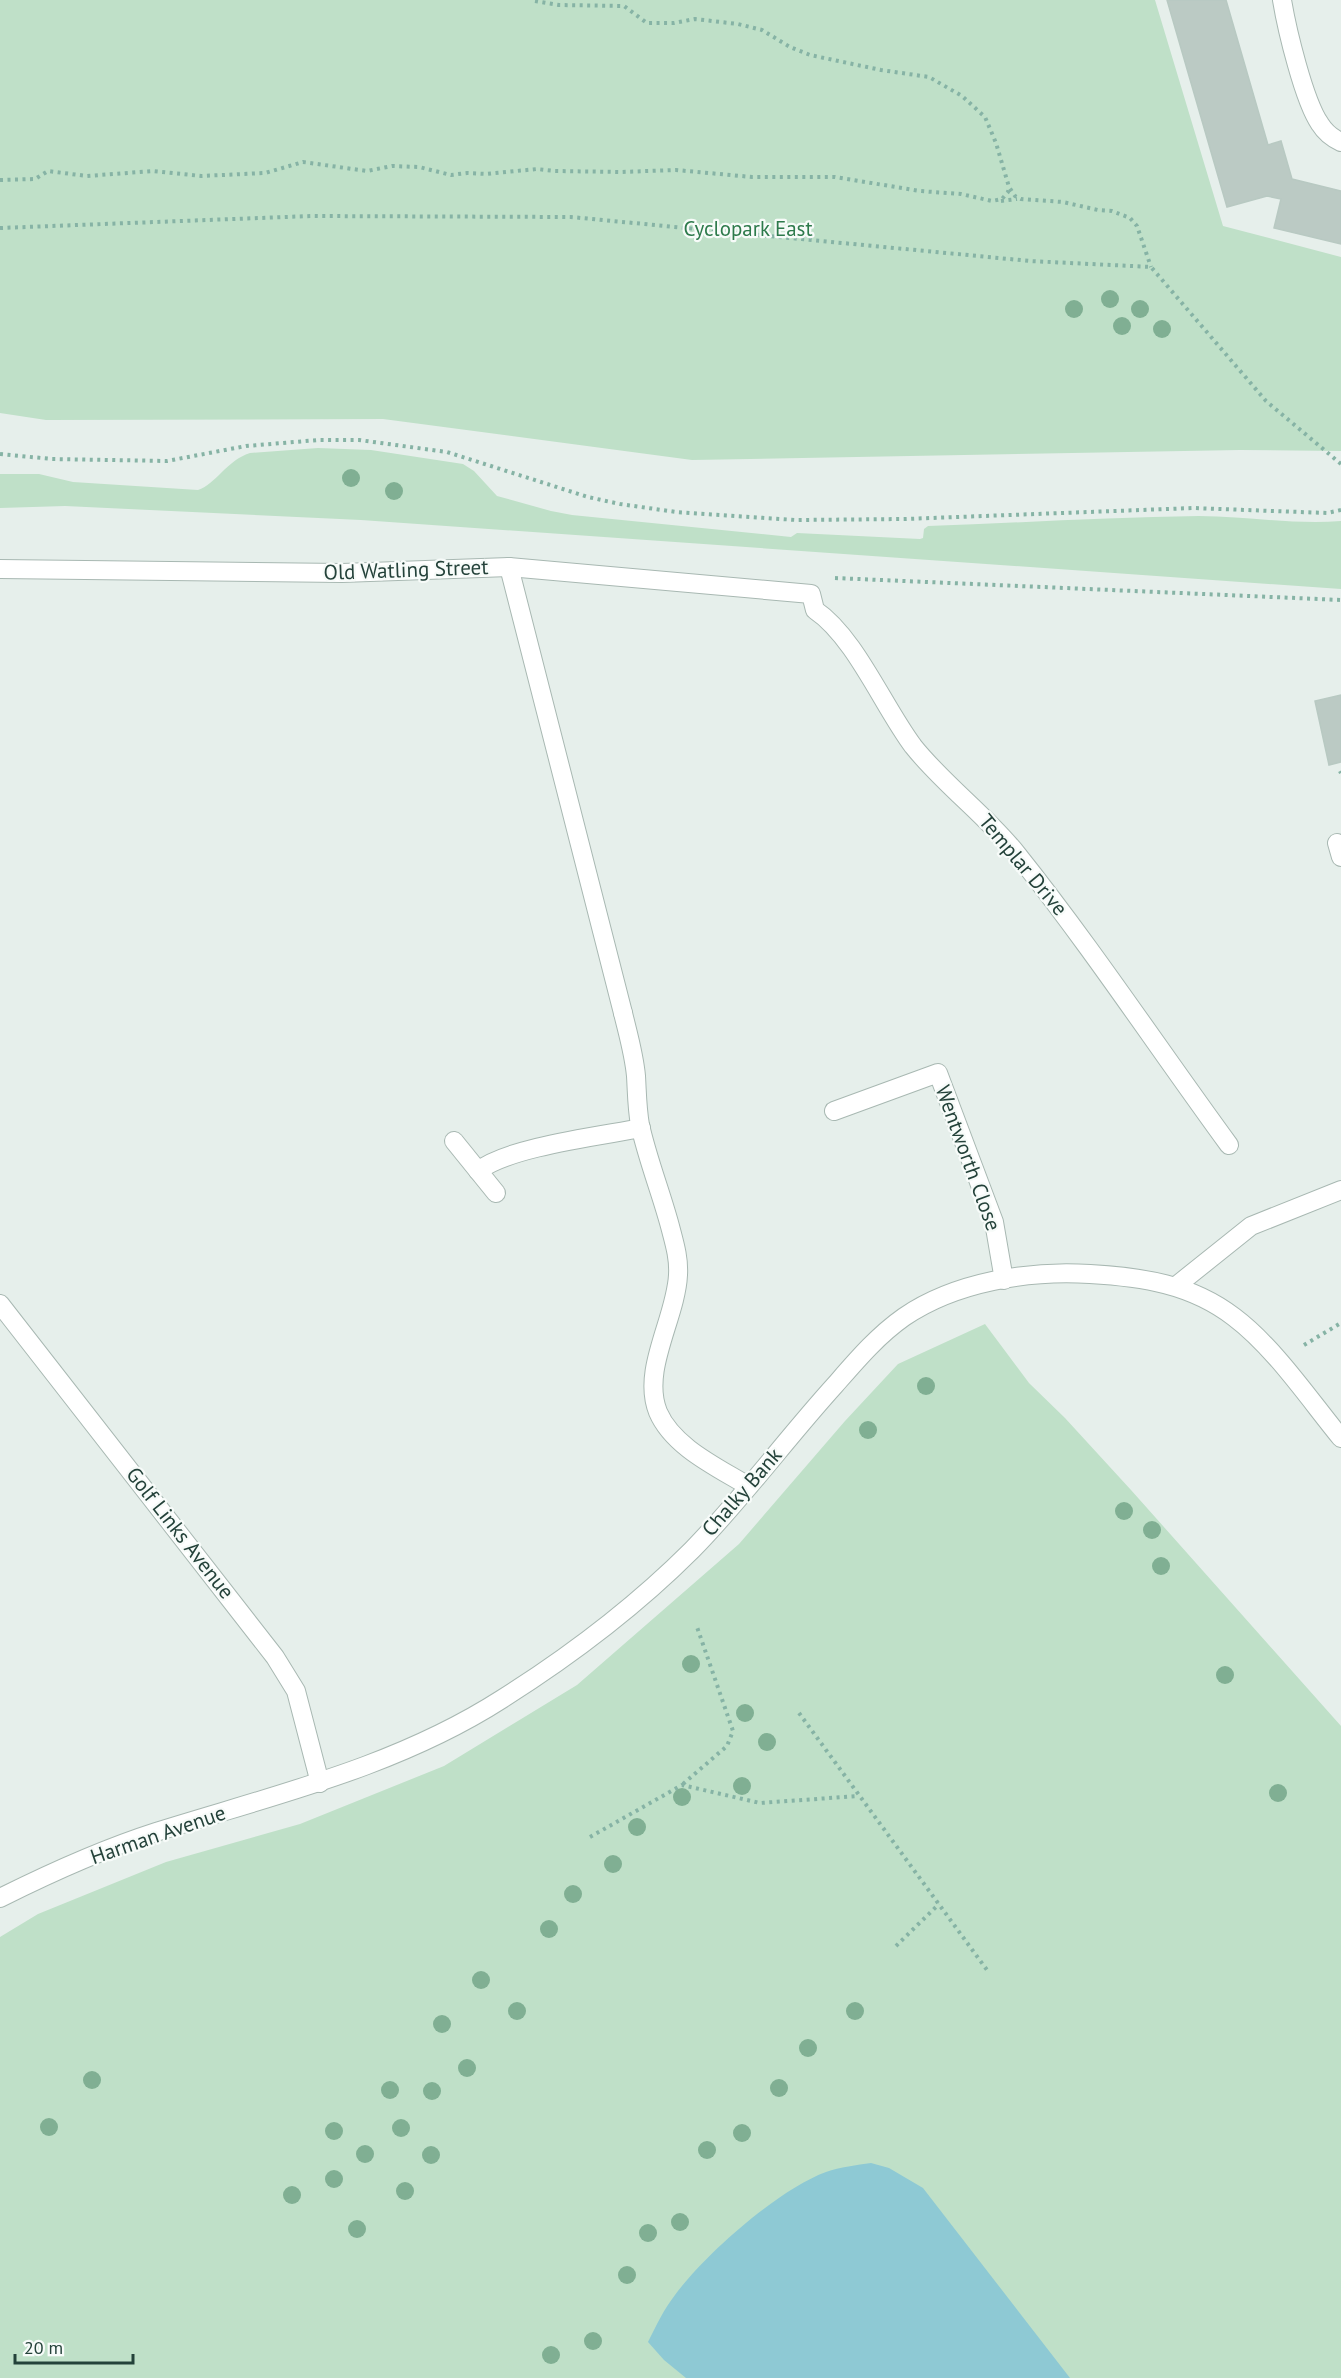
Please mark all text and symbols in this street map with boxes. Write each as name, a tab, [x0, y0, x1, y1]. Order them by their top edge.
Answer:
park label: Cyclopark East	[683, 215, 813, 242]
street label: Old Watling Street	[323, 553, 489, 586]
street label: Templar Drive	[973, 808, 1074, 921]
street label: Wentworth Close	[930, 1081, 1007, 1234]
street label: Chalky Bank	[696, 1442, 788, 1542]
street label: Golf Links Avenue	[121, 1461, 240, 1604]
street label: Harman Avenue	[87, 1799, 229, 1870]
scale bar	[15, 2327, 134, 2365]
text: 20 m	[24, 2336, 63, 2359]

